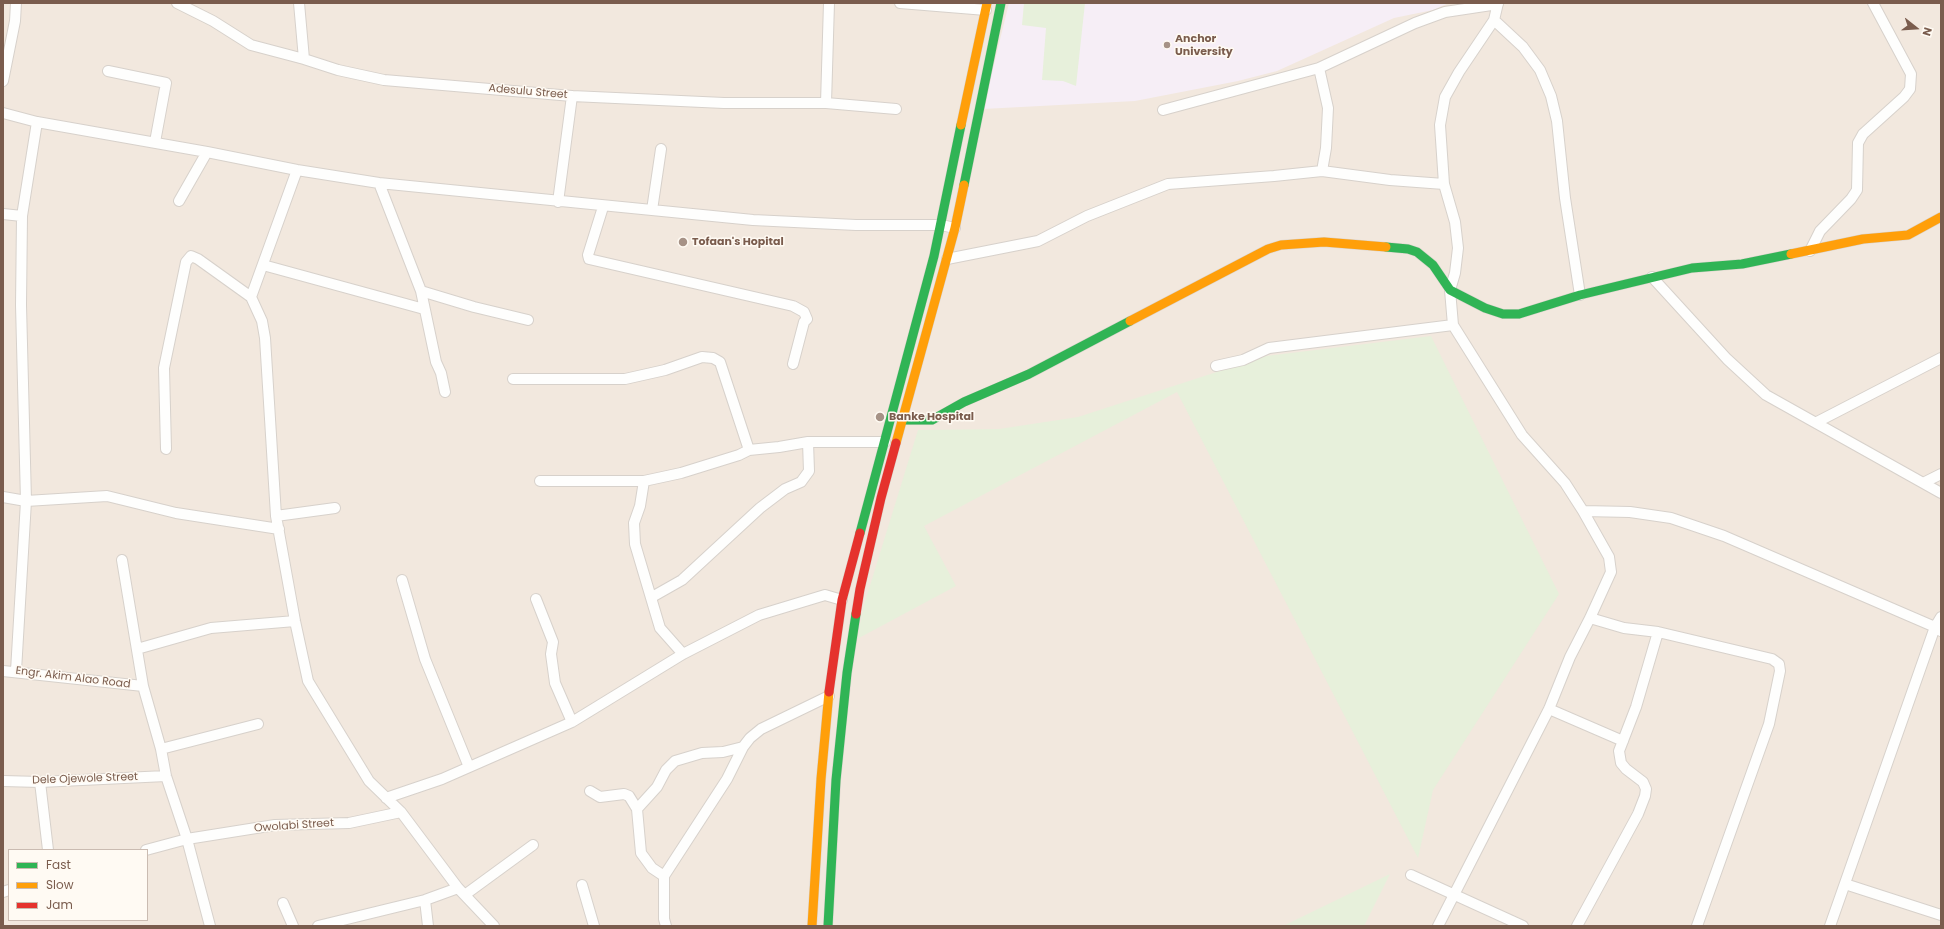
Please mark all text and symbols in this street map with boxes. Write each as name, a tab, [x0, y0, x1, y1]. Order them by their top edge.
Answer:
north arrow	[1896, 8, 1936, 48]
text: N	[1919, 25, 1936, 38]
place label: Anchor University	[1175, 32, 1233, 58]
marker: Anchor University	[1162, 40, 1172, 50]
street label: Adesulu Street	[488, 82, 568, 102]
place label: Tofaan's Hopital	[692, 235, 784, 249]
marker: Tofaan's Hopital	[677, 236, 689, 248]
place label: Banke Hospital	[889, 410, 974, 424]
marker: Banke Hospital	[874, 411, 886, 423]
street label: Engr. Akim Alao Road	[15, 664, 131, 692]
street label: Dele Ojewole Street	[32, 771, 138, 787]
street label: Owolabi Street	[254, 817, 334, 835]
legend	[8, 849, 148, 921]
text: Fast	[46, 856, 71, 873]
text: Slow	[46, 876, 74, 893]
text: Jam	[46, 896, 73, 913]

